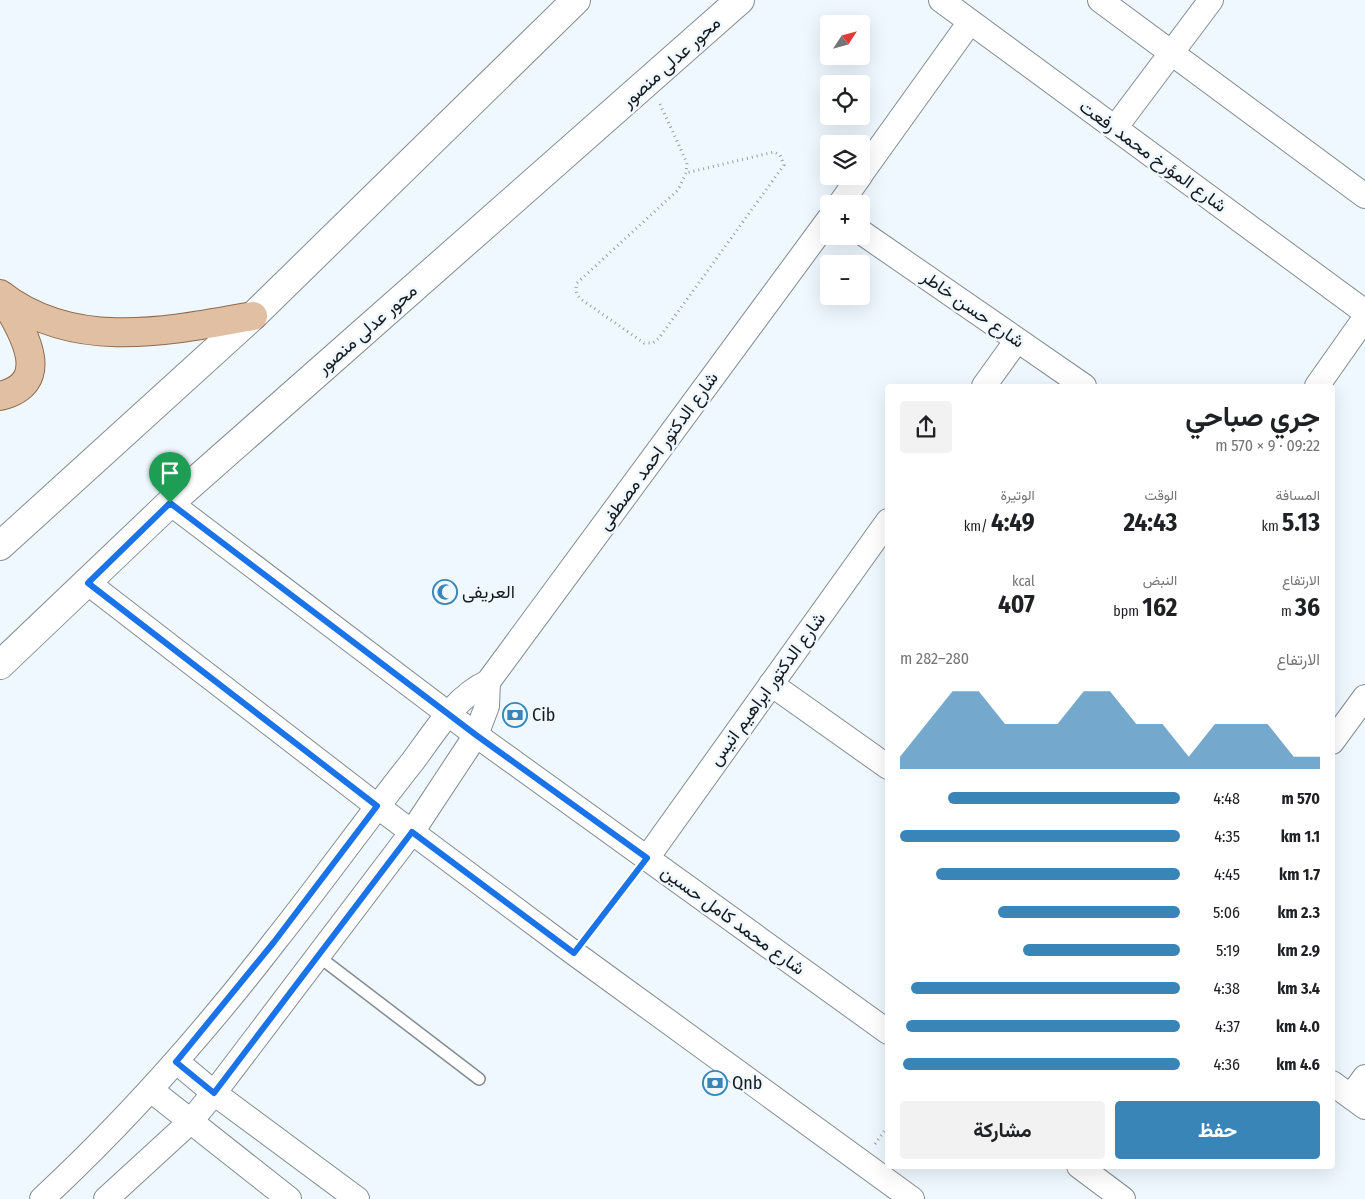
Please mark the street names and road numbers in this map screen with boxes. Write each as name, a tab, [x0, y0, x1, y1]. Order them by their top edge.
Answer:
street label: محور عدلى منصور	[616, 12, 725, 113]
street label: شارع المؤرخ محمد رفعت	[1074, 95, 1231, 218]
street label: شارع حسن خاطر	[916, 265, 1029, 353]
street label: محور عدلى منصور	[312, 279, 422, 379]
street label: شارع الدكتور احمد مصطفى	[593, 368, 724, 535]
street label: شارع الدكتور ابراهيم انيس	[704, 608, 831, 771]
street label: شارع محمد كامل حسين	[656, 860, 809, 980]

